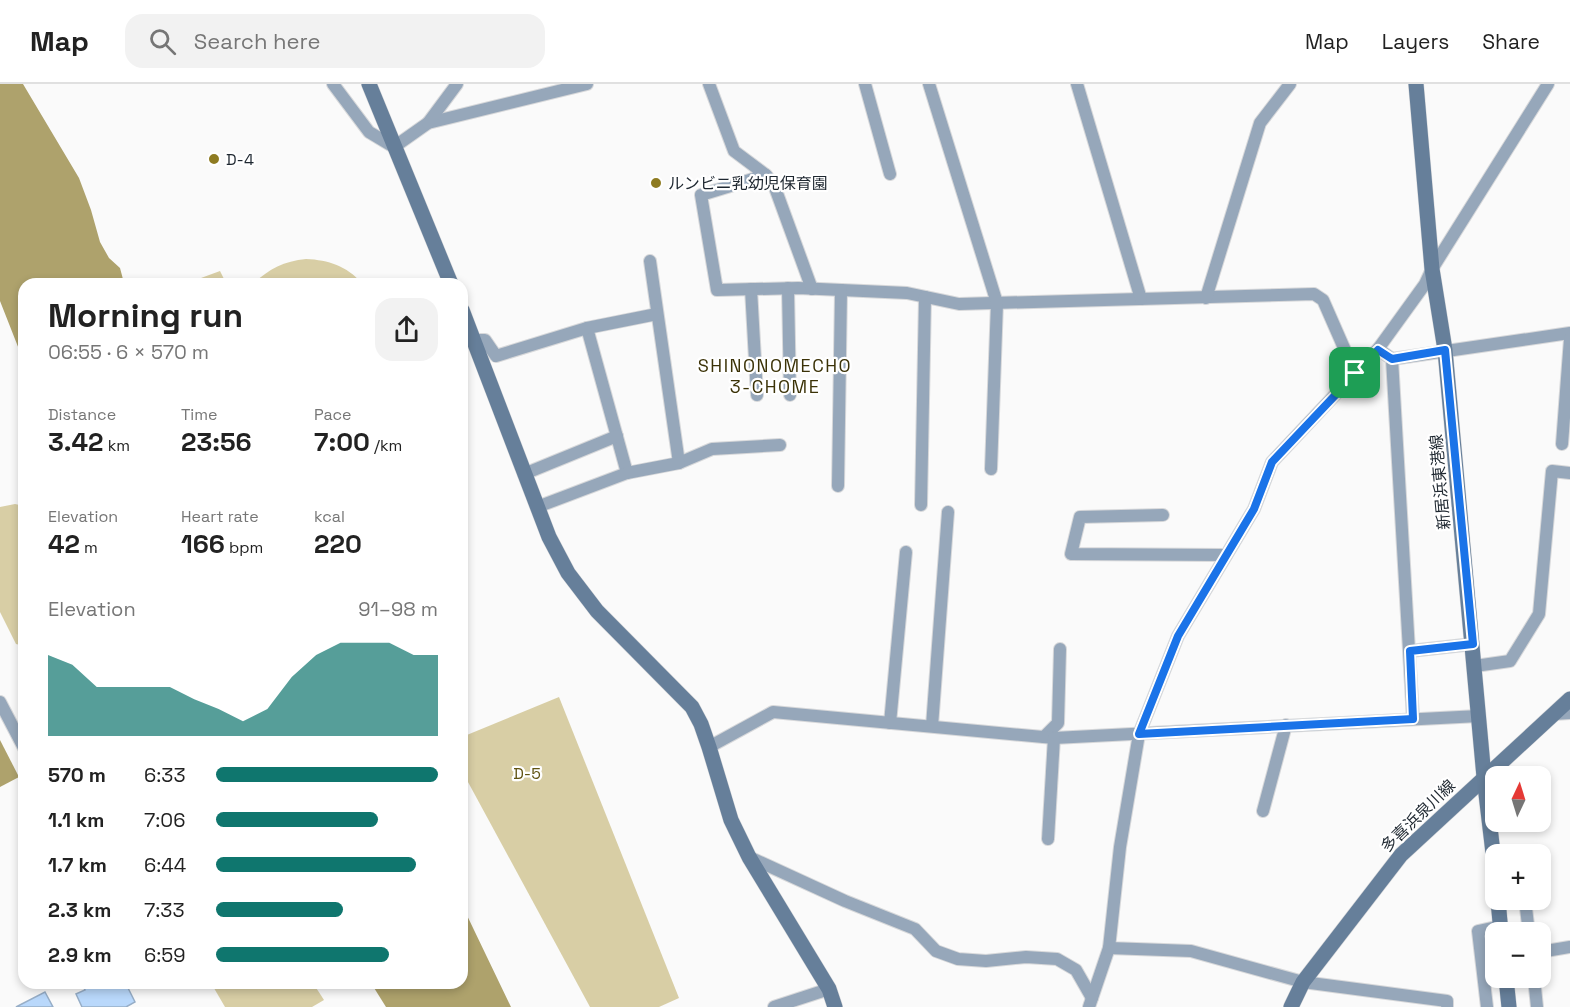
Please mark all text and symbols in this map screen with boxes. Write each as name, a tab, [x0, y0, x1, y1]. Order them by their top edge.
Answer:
search box	[125, 14, 545, 68]
text: Map	[30, 23, 89, 59]
icon: search	[146, 25, 179, 58]
text: Search here	[194, 27, 321, 55]
text: Map	[1305, 28, 1349, 55]
text: Layers	[1382, 28, 1449, 55]
text: Share	[1482, 28, 1540, 55]
place label: D-4	[226, 149, 254, 170]
marker: D-4	[207, 152, 221, 166]
place label: ルンビニ乳幼児保育園	[668, 173, 828, 194]
marker: ルンビニ乳幼児保育園	[649, 176, 663, 190]
text: Morning run	[48, 295, 243, 337]
button: share	[375, 298, 438, 361]
text: 06:55 · 6 × 570 m	[48, 339, 209, 365]
pin	[1329, 347, 1380, 398]
district label: SHINONOMECHO 3-CHOME	[698, 354, 852, 398]
icon: arrive	[1338, 356, 1371, 389]
text: Distance	[48, 404, 116, 425]
text: Time	[181, 404, 217, 425]
text: Pace	[314, 404, 351, 425]
text: 3.42	[48, 425, 104, 459]
text: 23:56	[181, 425, 252, 459]
text: 7:00	[314, 425, 370, 459]
street label: 新居浜東港線	[1425, 433, 1455, 531]
text: km	[104, 435, 130, 456]
text: /km	[370, 435, 402, 456]
text: Elevation	[48, 506, 118, 527]
text: Heart rate	[181, 506, 259, 527]
text: kcal	[314, 506, 345, 527]
text: 42	[48, 527, 80, 561]
text: 166	[181, 527, 225, 561]
text: 220	[314, 527, 362, 561]
text: m	[80, 537, 98, 558]
text: bpm	[225, 537, 263, 558]
text: Elevation	[48, 596, 136, 622]
text: 91–98 m	[358, 596, 438, 622]
text: 570 m	[48, 762, 106, 788]
text: 6:33	[144, 762, 185, 788]
park label: D-5	[513, 763, 541, 784]
north arrow	[1485, 766, 1551, 832]
map controls	[1485, 766, 1551, 988]
street label: 多喜浜泉川線	[1376, 775, 1460, 857]
text: 1.1 km	[48, 807, 104, 833]
text: 7:06	[144, 807, 185, 833]
button: +	[1485, 844, 1551, 910]
text: 1.7 km	[48, 852, 107, 878]
text: 6:44	[144, 852, 186, 878]
text: 2.3 km	[48, 897, 111, 923]
text: 7:33	[144, 897, 185, 923]
button: −	[1485, 922, 1551, 988]
text: 2.9 km	[48, 942, 112, 968]
text: 6:59	[144, 942, 186, 968]

